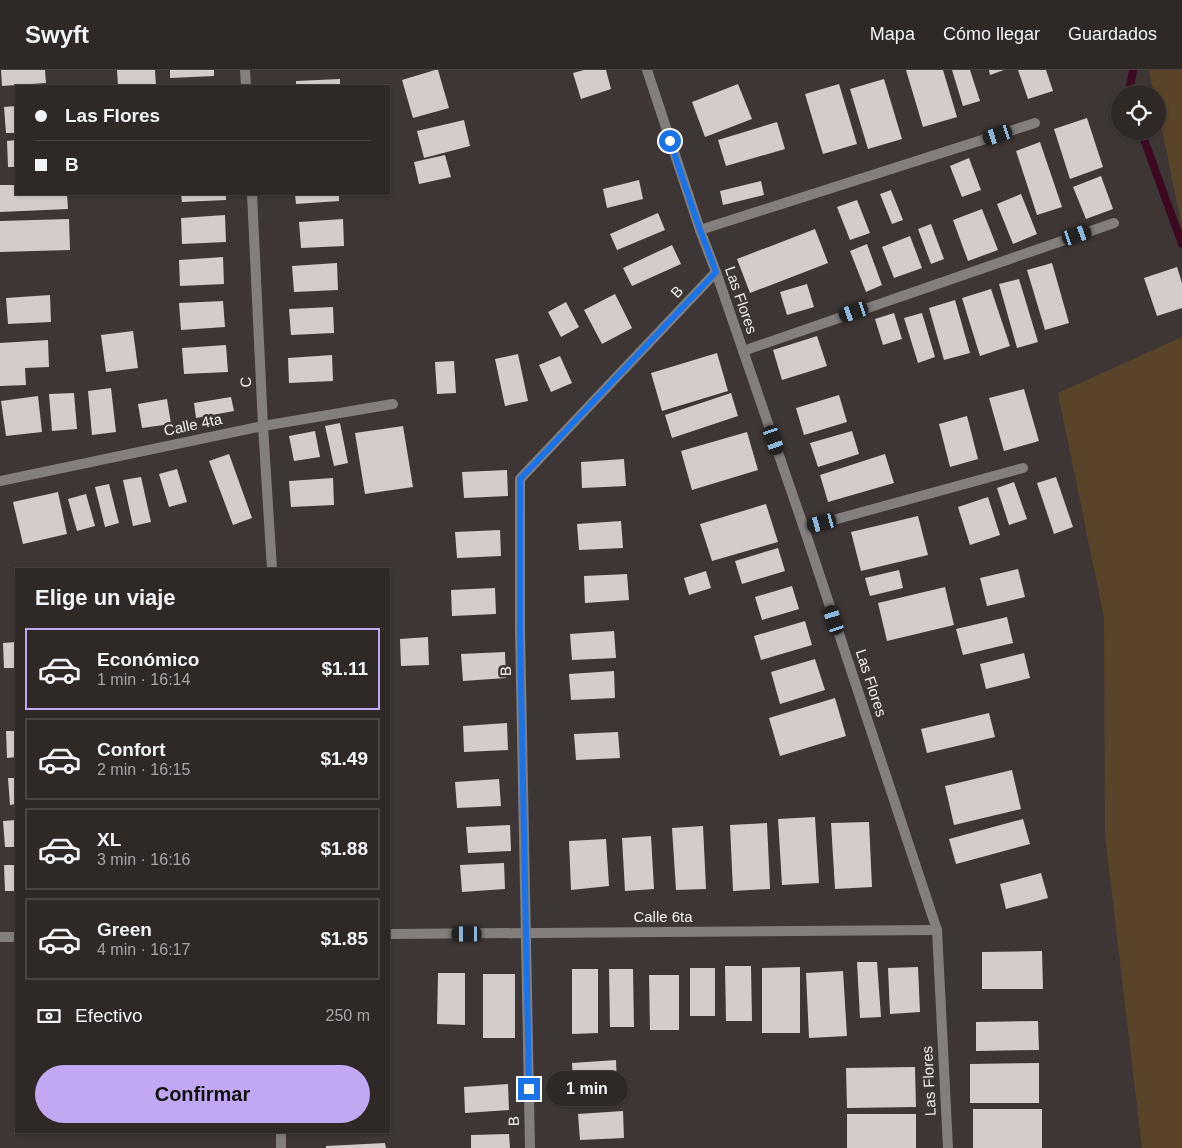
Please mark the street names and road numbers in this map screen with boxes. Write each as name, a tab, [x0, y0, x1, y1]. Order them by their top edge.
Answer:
street label: Las Flores	[722, 264, 761, 336]
street label: B	[667, 282, 686, 301]
street label: C	[237, 376, 254, 388]
street label: Calle 4ta	[162, 410, 224, 439]
street label: Las Flores	[853, 647, 890, 719]
street label: B	[497, 666, 514, 676]
street label: Calle 6ta	[633, 908, 693, 925]
street label: Las Flores	[918, 1046, 939, 1116]
street label: B	[505, 1116, 522, 1126]

